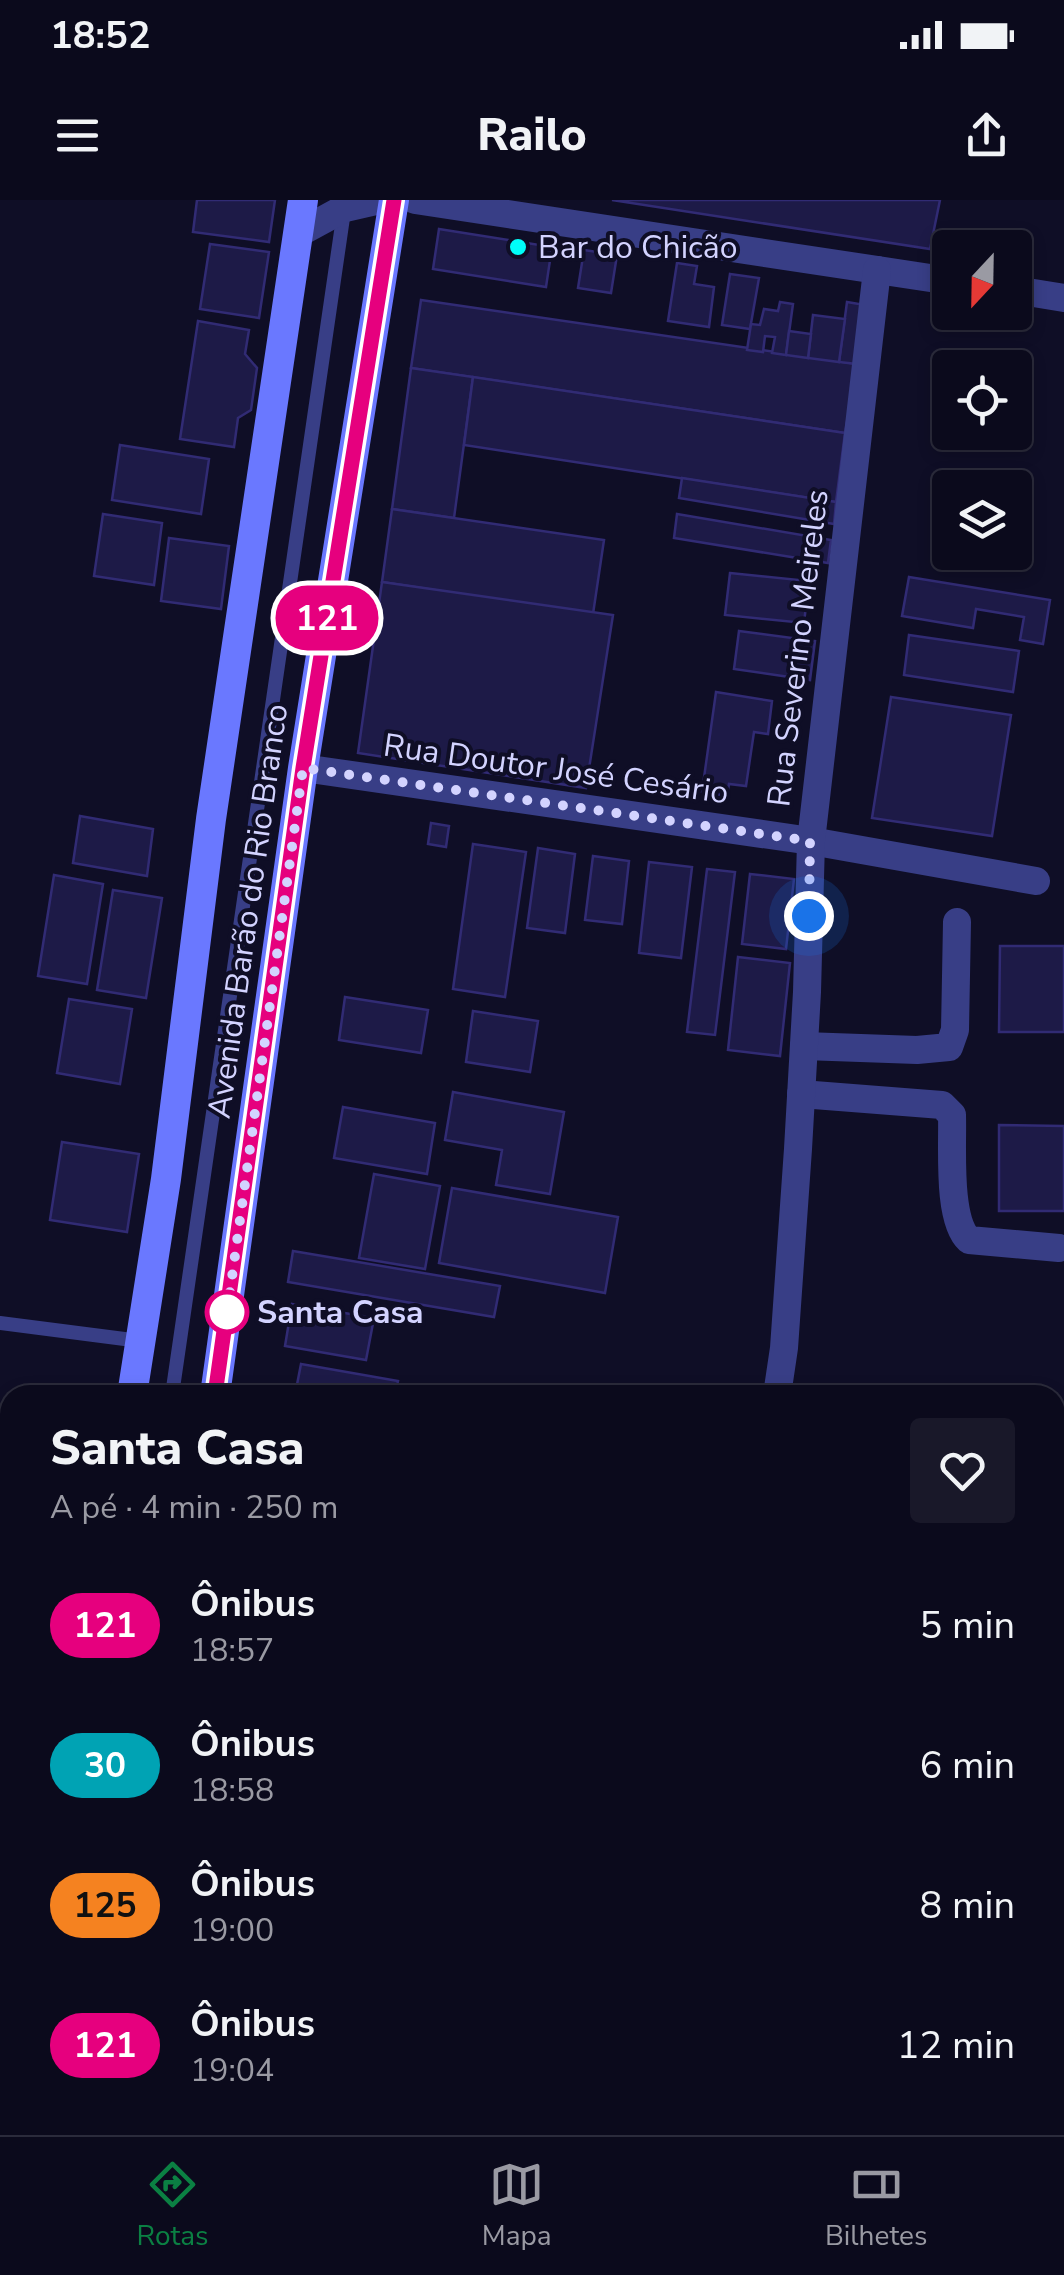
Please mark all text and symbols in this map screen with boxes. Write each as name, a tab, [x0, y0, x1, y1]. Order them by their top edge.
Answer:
text: 18:52	[50, 10, 151, 61]
text: Railo	[477, 105, 587, 166]
icon: menu	[50, 108, 105, 163]
icon: share	[959, 108, 1014, 163]
place label: Bar do Chicão	[538, 226, 738, 269]
north arrow	[932, 230, 1032, 330]
map controls	[932, 230, 1032, 570]
marker: Bar do Chicão	[507, 236, 529, 258]
button: locate	[932, 350, 1032, 450]
button: layers	[932, 470, 1032, 570]
street label: Rua Severino Meireles	[757, 487, 839, 809]
line badge: 121	[270, 586, 384, 650]
text: 121	[295, 595, 359, 642]
street label: Avenida Barão do Rio Branco	[198, 701, 298, 1121]
street label: Rua Doutor José Cesário	[381, 724, 731, 814]
your location	[784, 891, 834, 941]
marker: Santa Casa	[206, 1291, 248, 1333]
place label: Santa Casa	[257, 1291, 424, 1334]
text: Santa Casa	[50, 1415, 305, 1481]
button: heart	[910, 1418, 1015, 1523]
text: A pé · 4 min · 250 m	[50, 1486, 338, 1529]
text: Ônibus	[190, 1578, 315, 1629]
text: 5 min	[920, 1600, 1015, 1651]
text: 121	[73, 1602, 137, 1649]
text: 18:57	[190, 1629, 274, 1672]
text: Ônibus	[190, 1718, 315, 1769]
text: 6 min	[920, 1740, 1015, 1791]
text: 30	[84, 1742, 126, 1789]
text: 18:58	[190, 1769, 274, 1812]
text: Ônibus	[190, 1858, 315, 1909]
text: 8 min	[920, 1880, 1015, 1931]
text: 125	[73, 1882, 137, 1929]
text: 19:00	[190, 1909, 274, 1952]
text: Ônibus	[190, 1998, 315, 2049]
text: 12 min	[897, 2020, 1015, 2071]
text: 121	[73, 2022, 137, 2069]
text: 19:04	[190, 2049, 274, 2092]
tab: Rotas	[137, 2157, 209, 2255]
tab: Mapa	[482, 2157, 552, 2255]
tab: Bilhetes	[825, 2157, 927, 2255]

